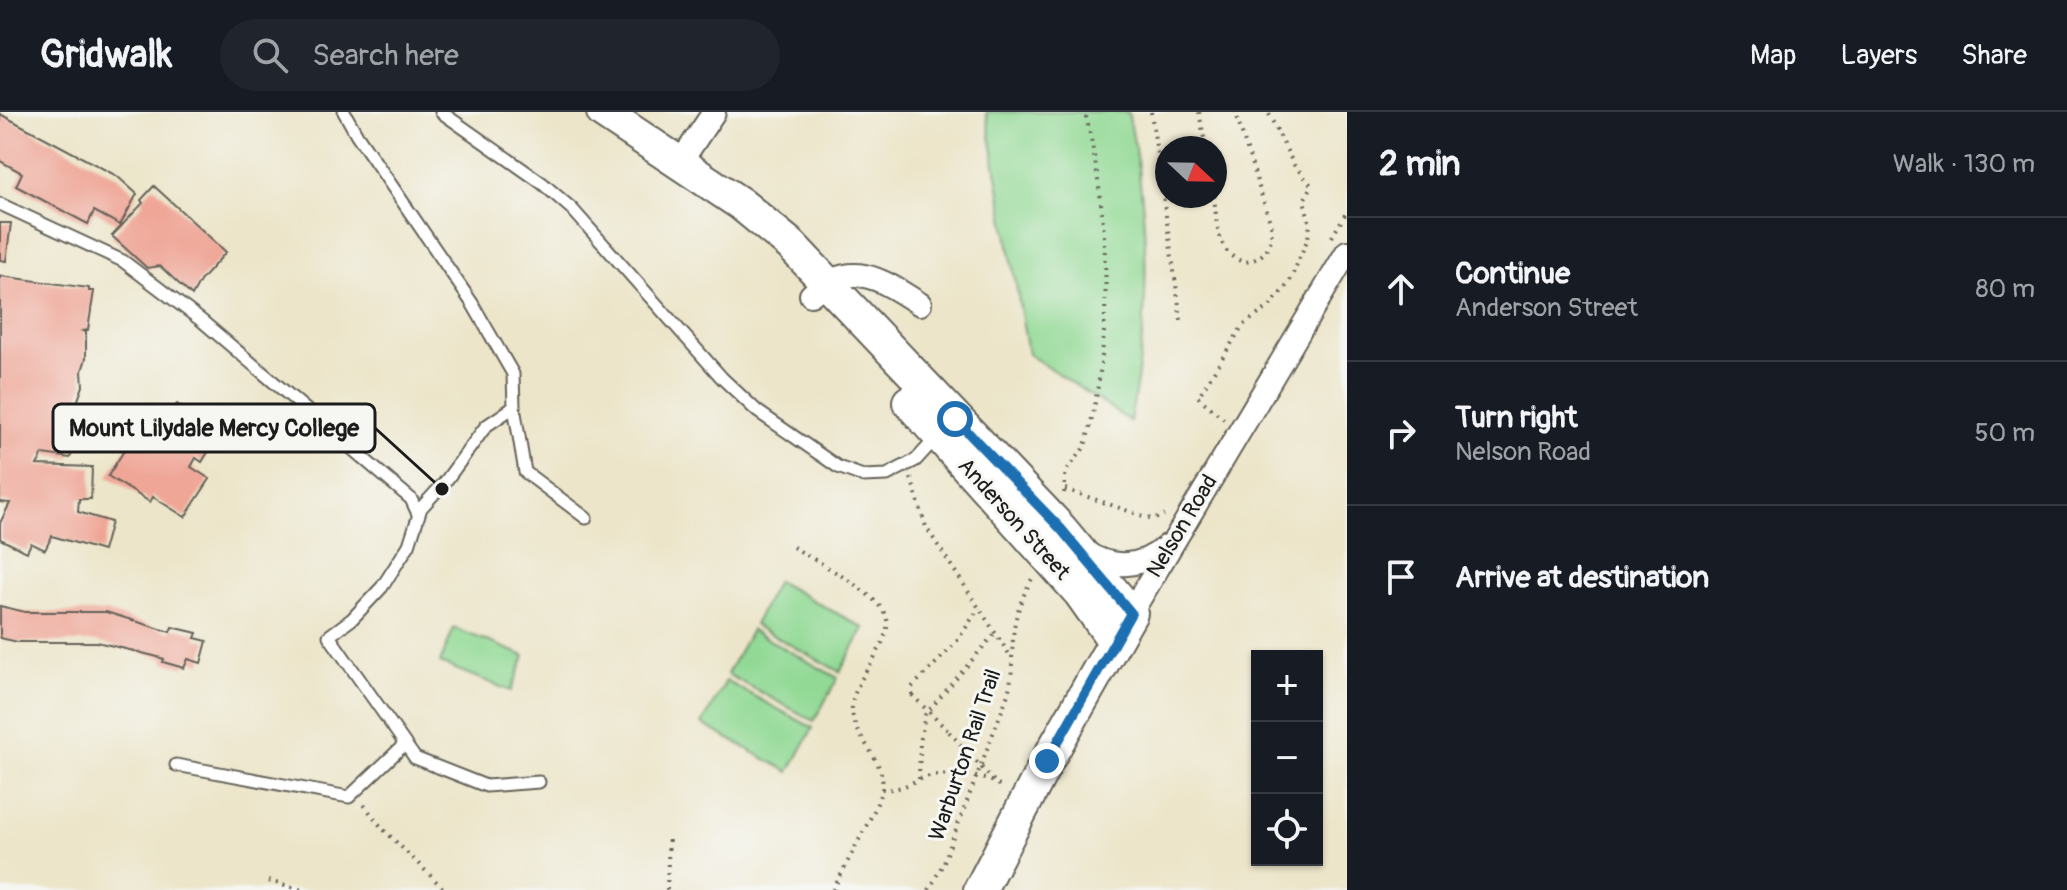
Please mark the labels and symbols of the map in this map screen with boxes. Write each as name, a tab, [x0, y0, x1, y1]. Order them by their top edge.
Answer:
north arrow	[1155, 136, 1227, 208]
route start	[937, 401, 973, 437]
callout: Mount Lilydale Mercy College	[53, 404, 375, 452]
text: Mount Lilydale Mercy College	[69, 414, 360, 443]
street label: Anderson Street	[952, 452, 1076, 586]
street label: Nelson Road	[1140, 469, 1224, 583]
street label: Warburton Rail Trail	[922, 665, 1008, 845]
route end	[1029, 743, 1065, 779]

